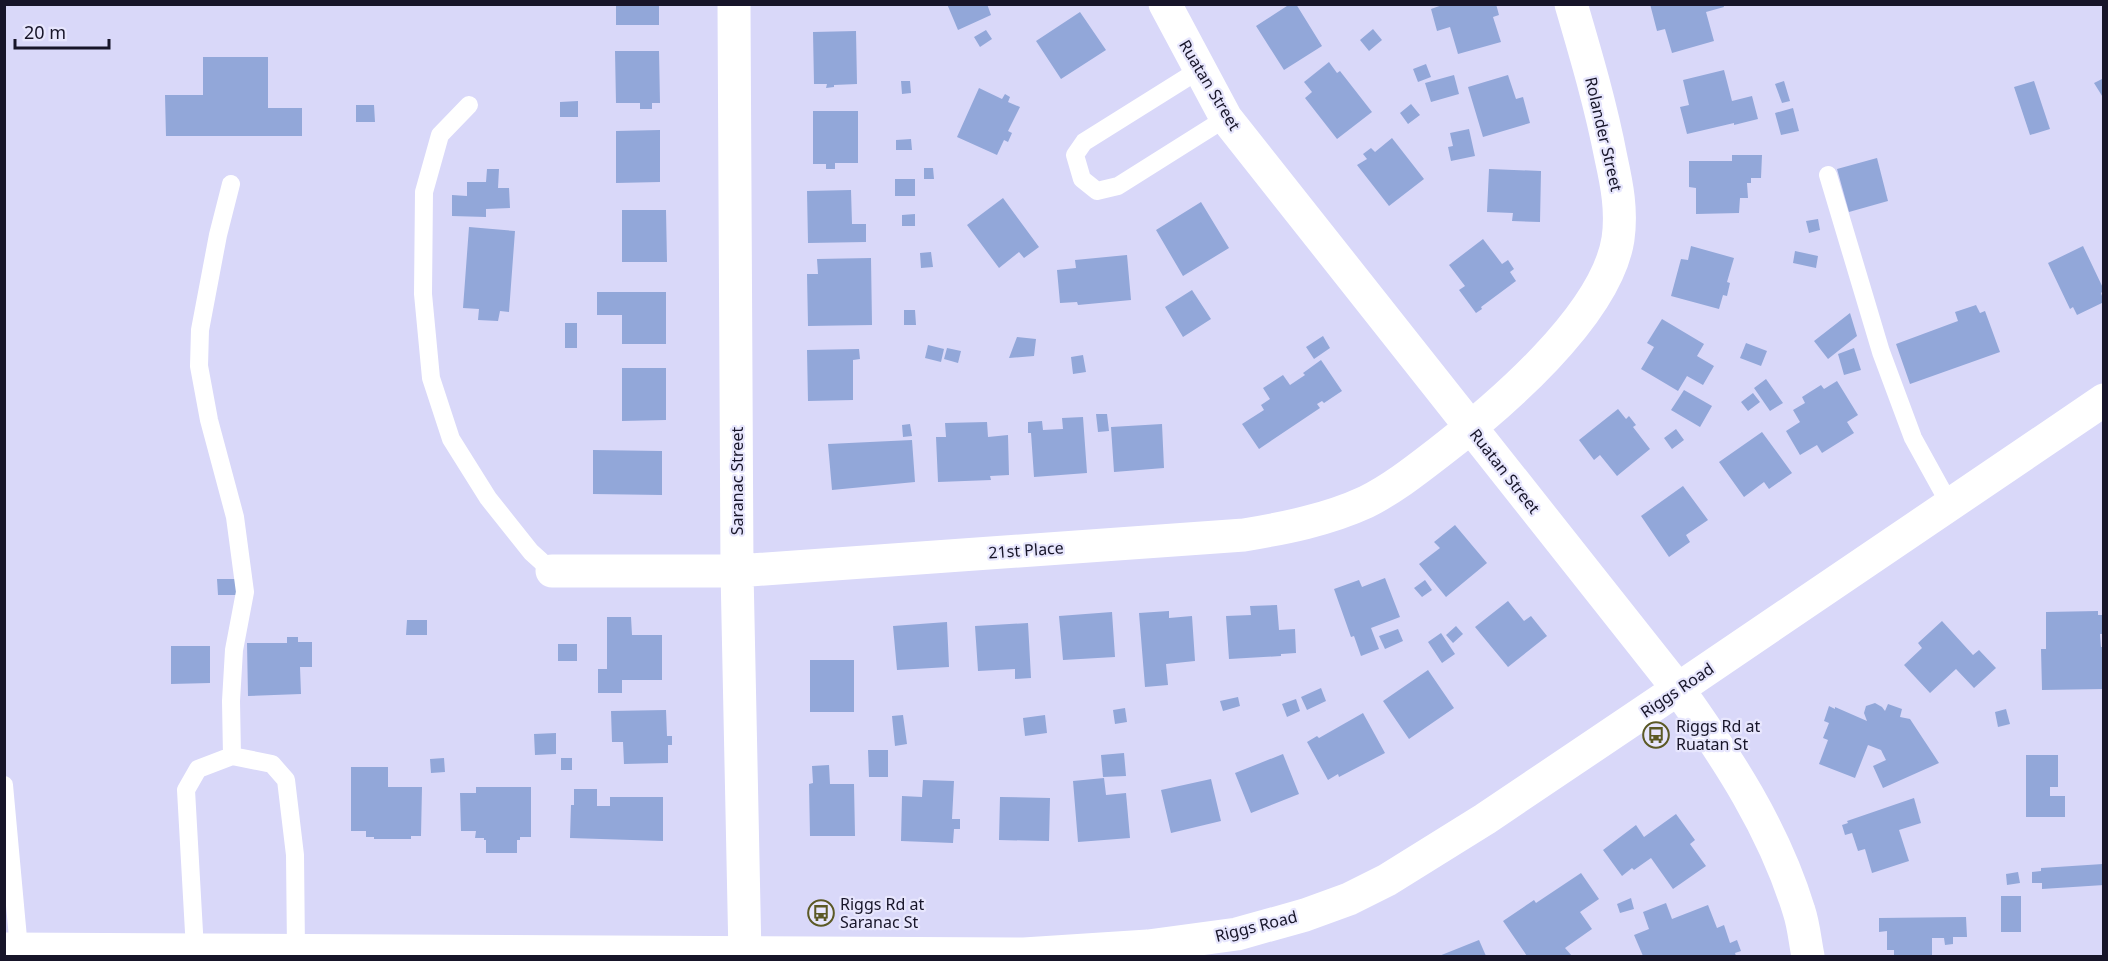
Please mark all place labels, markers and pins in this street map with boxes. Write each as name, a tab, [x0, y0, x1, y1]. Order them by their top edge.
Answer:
place label: Riggs Rd at Ruatan St	[1676, 715, 1761, 755]
bus stop icon: Riggs Rd at Ruatan St	[1641, 720, 1671, 750]
place label: Riggs Rd at Saranac St	[840, 893, 925, 933]
bus stop icon: Riggs Rd at Saranac St	[806, 898, 836, 928]

